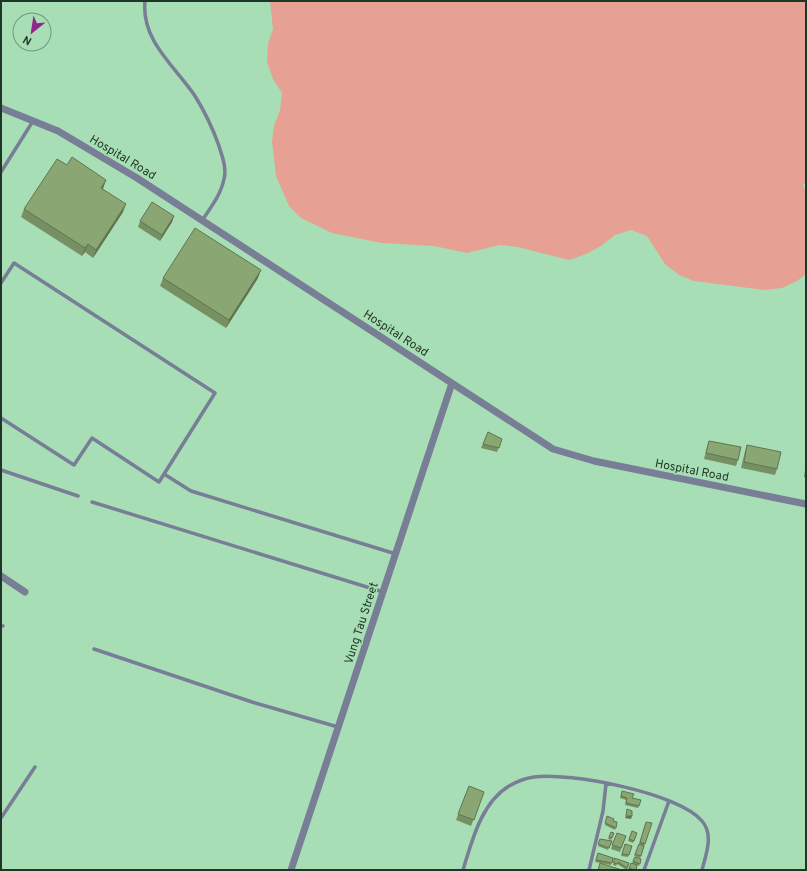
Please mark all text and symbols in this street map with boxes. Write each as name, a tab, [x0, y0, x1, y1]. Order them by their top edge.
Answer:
north arrow	[12, 12, 52, 52]
text: N	[21, 32, 34, 48]
street label: Hospital Road	[86, 132, 159, 184]
street label: Hospital Road	[360, 307, 431, 361]
street label: Hospital Road	[654, 456, 730, 486]
street label: Vung Tau Street	[341, 580, 383, 666]

